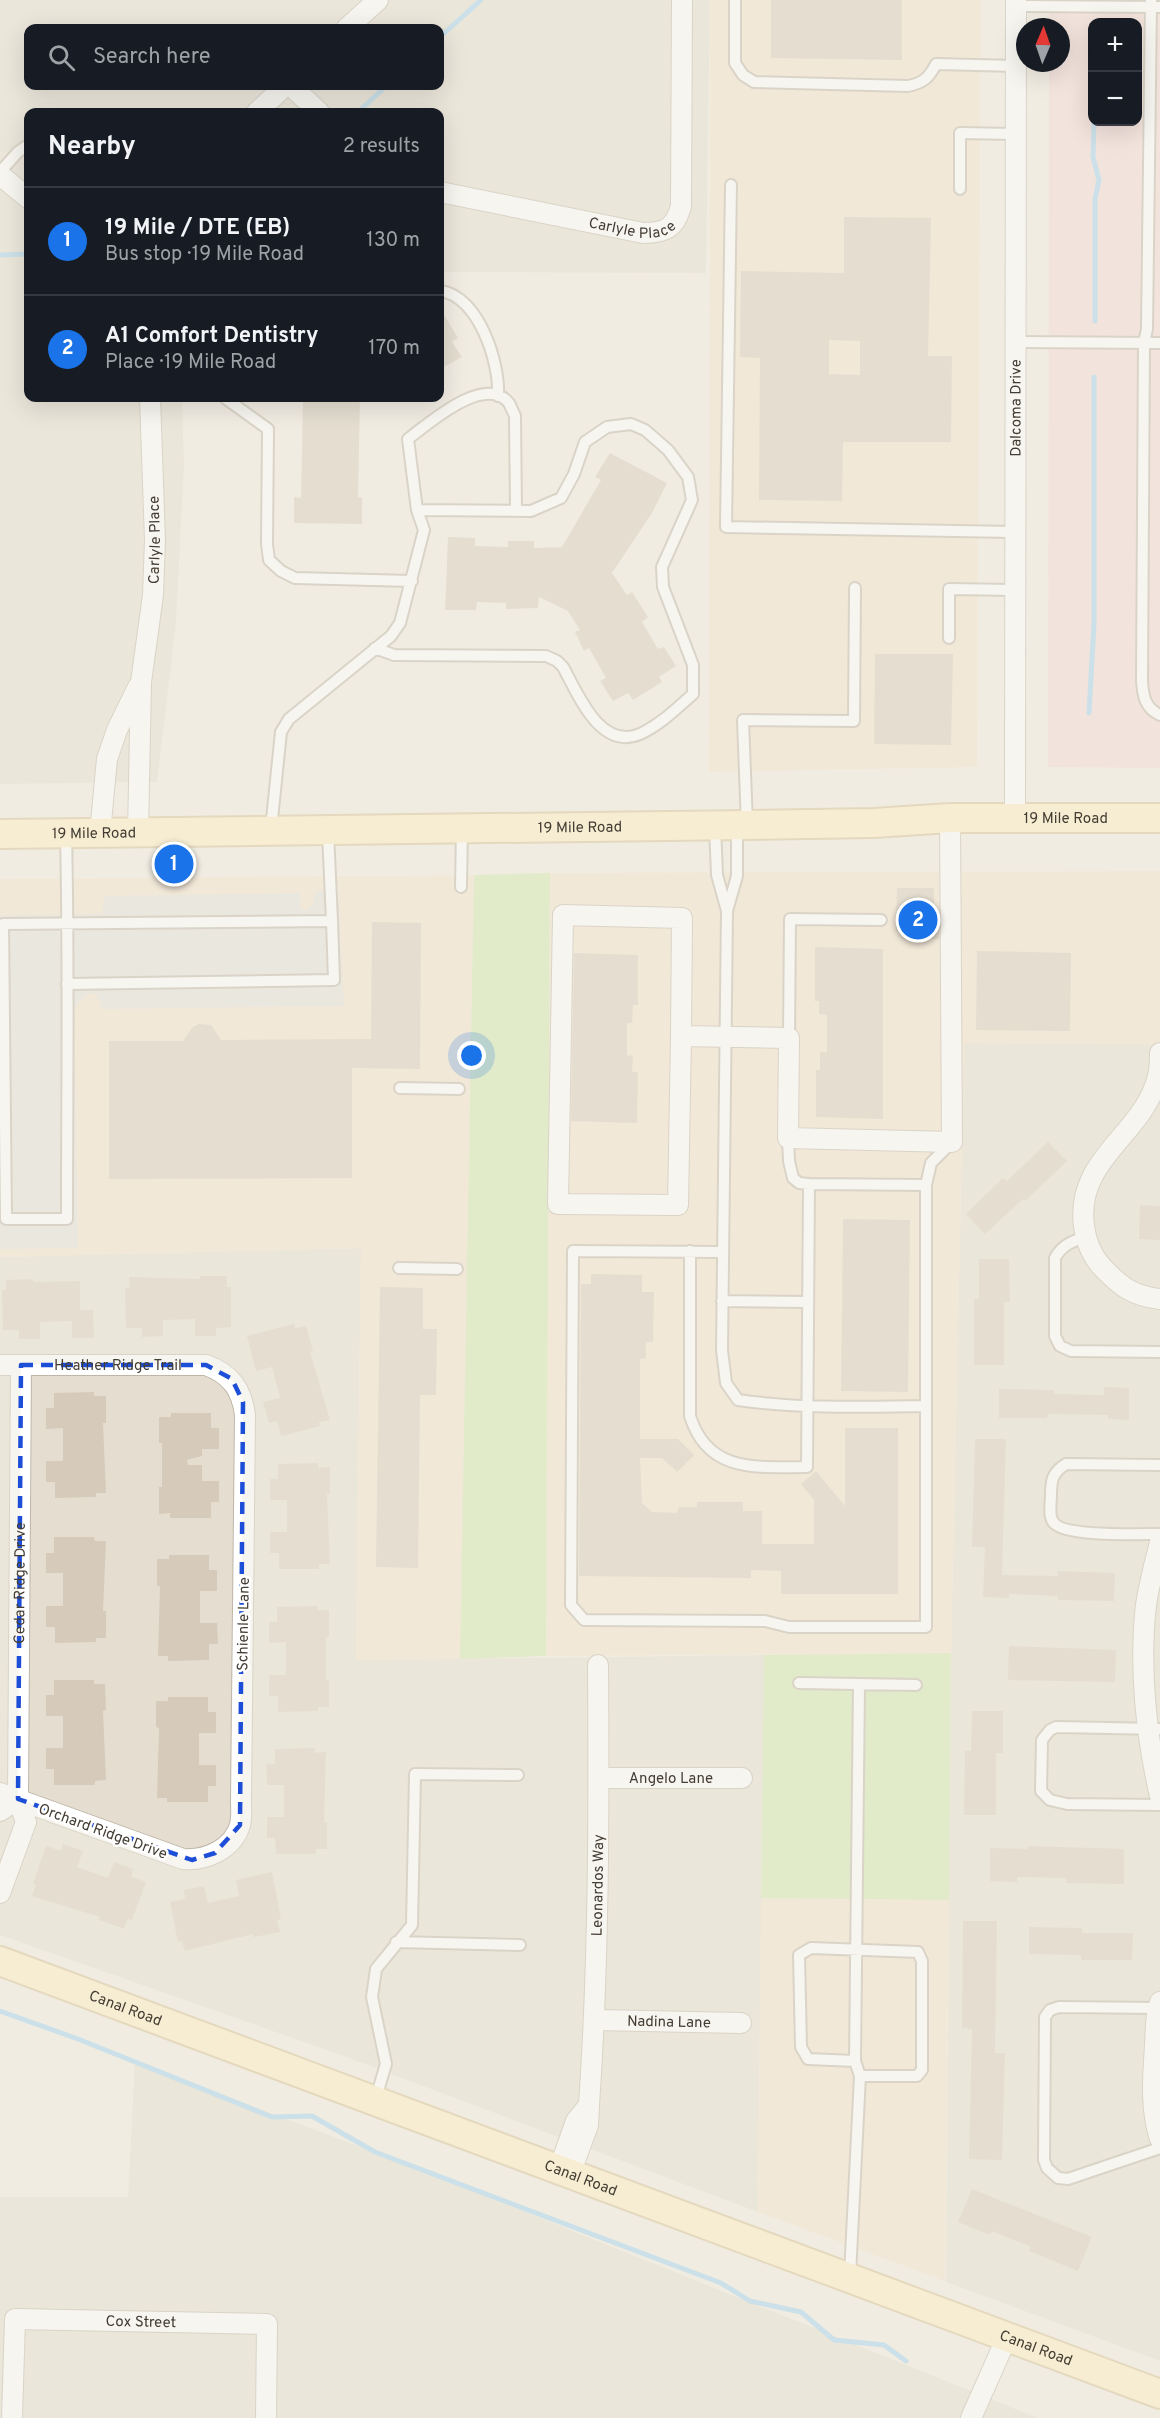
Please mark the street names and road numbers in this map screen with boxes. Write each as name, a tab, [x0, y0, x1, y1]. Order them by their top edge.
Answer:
street label: Carlyle Place	[587, 214, 681, 244]
street label: Dalcoma Drive	[1007, 359, 1027, 457]
street label: Carlyle Place	[145, 495, 166, 584]
street label: 19 Mile Road	[1024, 810, 1108, 829]
street label: 19 Mile Road	[538, 819, 622, 839]
street label: 19 Mile Road	[52, 824, 136, 844]
street label: Heather Ridge Trail	[54, 1357, 182, 1376]
street label: Cedar Ridge Drive	[11, 1522, 31, 1644]
street label: Schienle Lane	[234, 1577, 255, 1671]
street label: Angelo Lane	[629, 1770, 713, 1789]
street label: Orchard Ridge Drive	[35, 1800, 170, 1865]
street label: Leonardos Way	[589, 1834, 609, 1937]
street label: Canal Road	[86, 1987, 164, 2032]
street label: Nadina Lane	[627, 2013, 711, 2033]
street label: Canal Road	[541, 2157, 619, 2201]
street label: Cox Street	[105, 2313, 176, 2333]
street label: Canal Road	[996, 2327, 1075, 2371]

